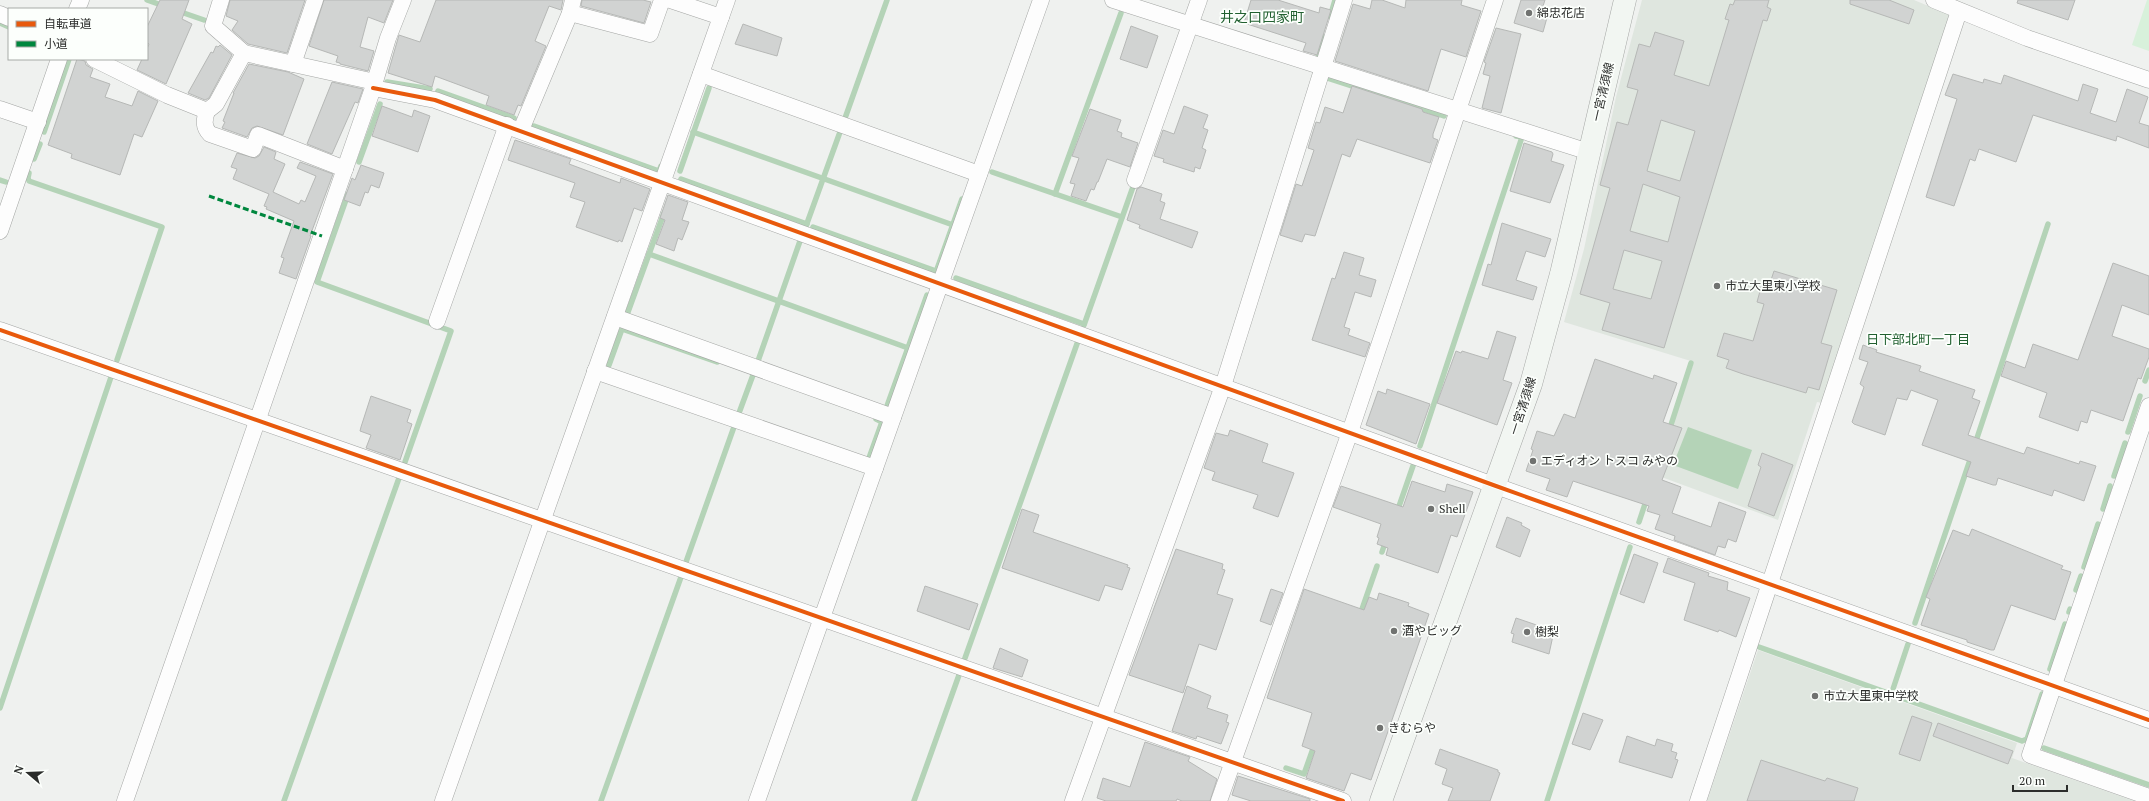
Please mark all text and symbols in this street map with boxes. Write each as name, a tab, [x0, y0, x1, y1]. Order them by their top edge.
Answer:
place label: 綿忠花店	[1537, 5, 1585, 20]
district label: 井之口四家町	[1220, 7, 1304, 26]
legend	[8, 8, 148, 60]
marker: 綿忠花店	[1524, 8, 1534, 18]
text: 自転車道	[44, 16, 92, 31]
text: 小道	[44, 36, 68, 51]
street label: 一宮清須線	[1588, 61, 1617, 123]
place label: 市立大里東小学校	[1725, 278, 1821, 293]
marker: 市立大里東小学校	[1712, 281, 1722, 291]
district label: 日下部北町一丁目	[1866, 330, 1970, 348]
street label: 一宮清須線	[1506, 375, 1539, 437]
place label: エディオン トスコ みやの	[1541, 453, 1678, 468]
marker: エディオン トスコ みやの	[1528, 456, 1538, 466]
place label: Shell	[1439, 501, 1466, 516]
marker: Shell	[1426, 504, 1436, 514]
place label: 酒やビッグ	[1402, 623, 1462, 638]
place label: 樹梨	[1535, 624, 1559, 639]
marker: 酒やビッグ	[1389, 626, 1399, 636]
marker: 樹梨	[1522, 627, 1532, 637]
place label: 市立大里東中学校	[1823, 688, 1919, 703]
marker: 市立大里東中学校	[1810, 691, 1820, 701]
place label: きむらや	[1388, 720, 1436, 735]
marker: きむらや	[1375, 723, 1385, 733]
north arrow	[8, 753, 48, 793]
text: N	[11, 763, 27, 776]
scale bar	[2013, 767, 2067, 793]
text: 20 m	[2019, 773, 2046, 788]

